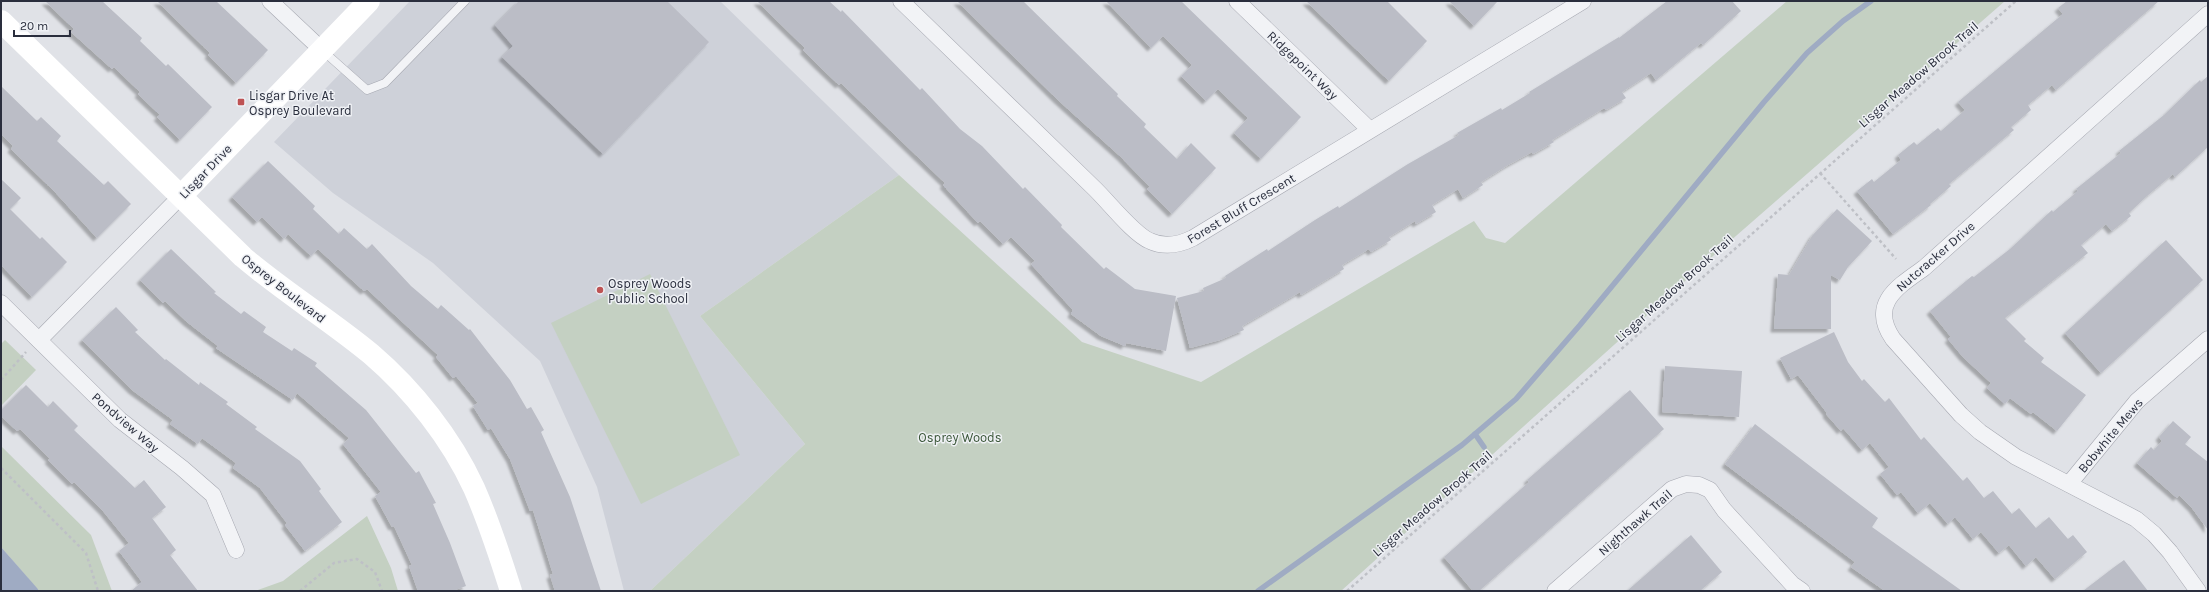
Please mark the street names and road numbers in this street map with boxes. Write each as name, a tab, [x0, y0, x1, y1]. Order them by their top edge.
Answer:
street label: Lisgar Meadow Brook Trail	[1855, 18, 1981, 130]
street label: Ridgepoint Way	[1264, 28, 1341, 103]
street label: Lisgar Drive	[176, 141, 235, 202]
street label: Forest Bluff Crescent	[1184, 170, 1298, 247]
street label: Nutcracker Drive	[1893, 218, 1978, 295]
street label: Lisgar Meadow Brook Trail	[1612, 231, 1736, 345]
street label: Osprey Boulevard	[239, 251, 329, 326]
street label: Pondview Way	[89, 389, 162, 456]
street label: Bobwhite Mews	[2075, 395, 2146, 476]
street label: Lisgar Meadow Brook Trail	[1369, 447, 1495, 559]
street label: Nighthawk Trail	[1595, 486, 1675, 558]

